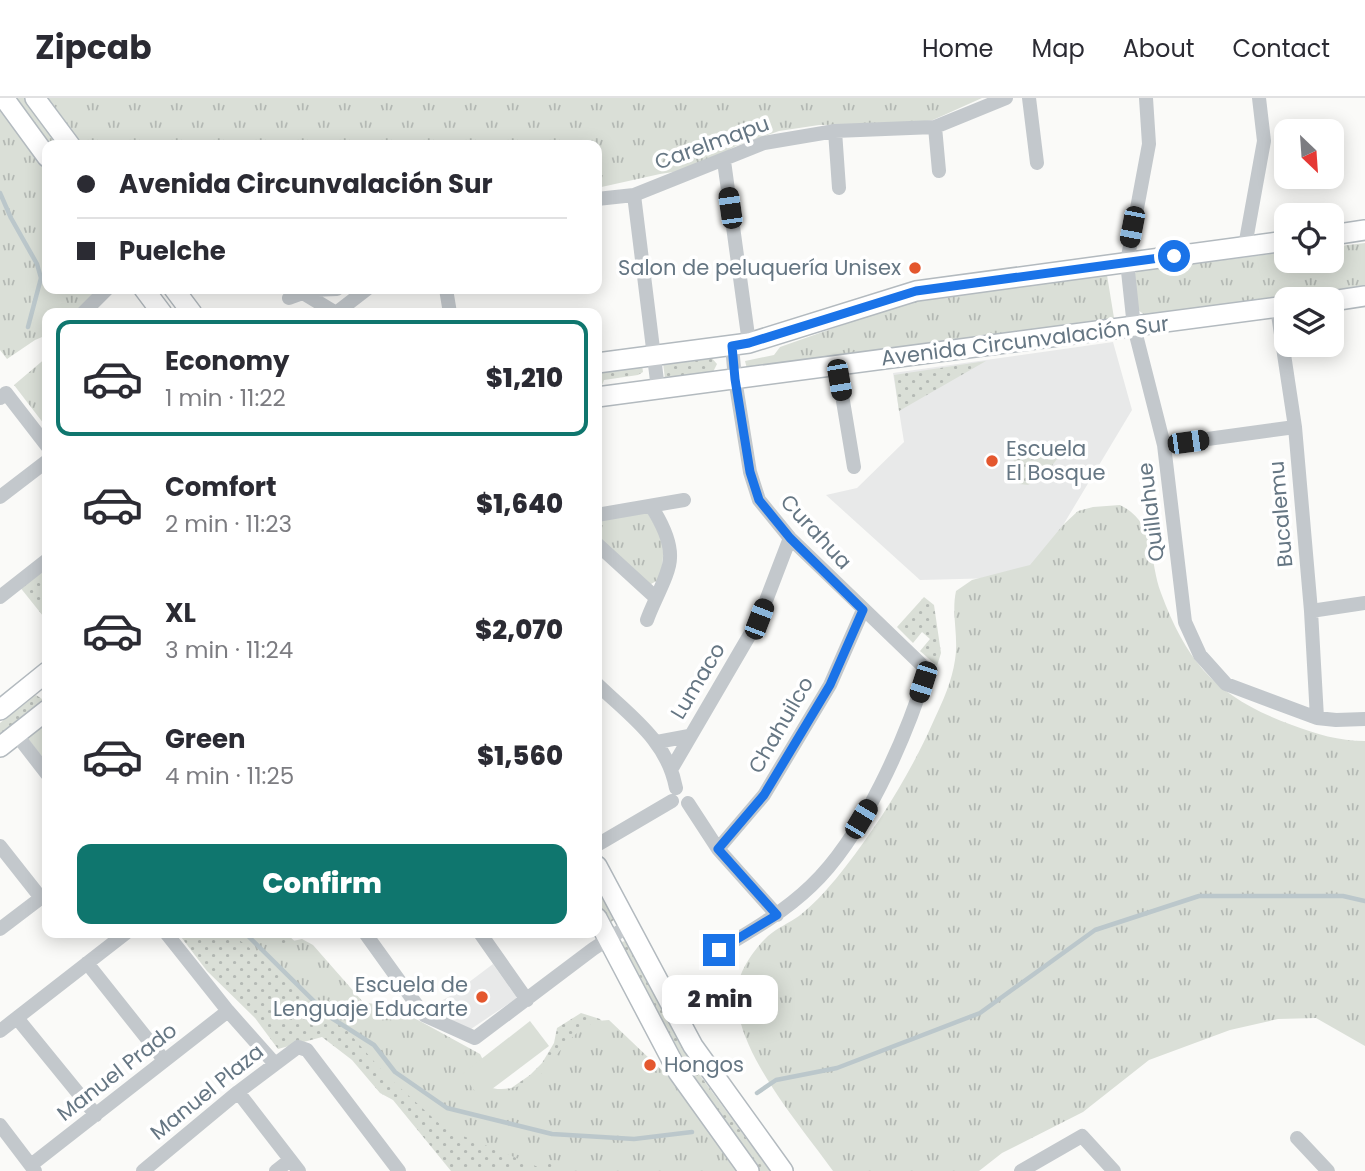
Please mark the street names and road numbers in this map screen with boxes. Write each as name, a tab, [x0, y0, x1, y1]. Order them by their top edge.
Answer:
street label: Carelmapu	[651, 108, 773, 177]
street label: Avenida Circunvalación Sur	[879, 308, 1171, 373]
street label: Bucalemu	[1261, 460, 1300, 568]
street label: Quillahue	[1130, 461, 1171, 563]
street label: Curahua	[774, 488, 859, 575]
street label: Lumaco	[663, 637, 732, 724]
street label: Chahuilco	[741, 671, 820, 778]
street label: Manuel Prado	[51, 1016, 183, 1128]
street label: Manuel Plaza	[144, 1037, 270, 1146]

